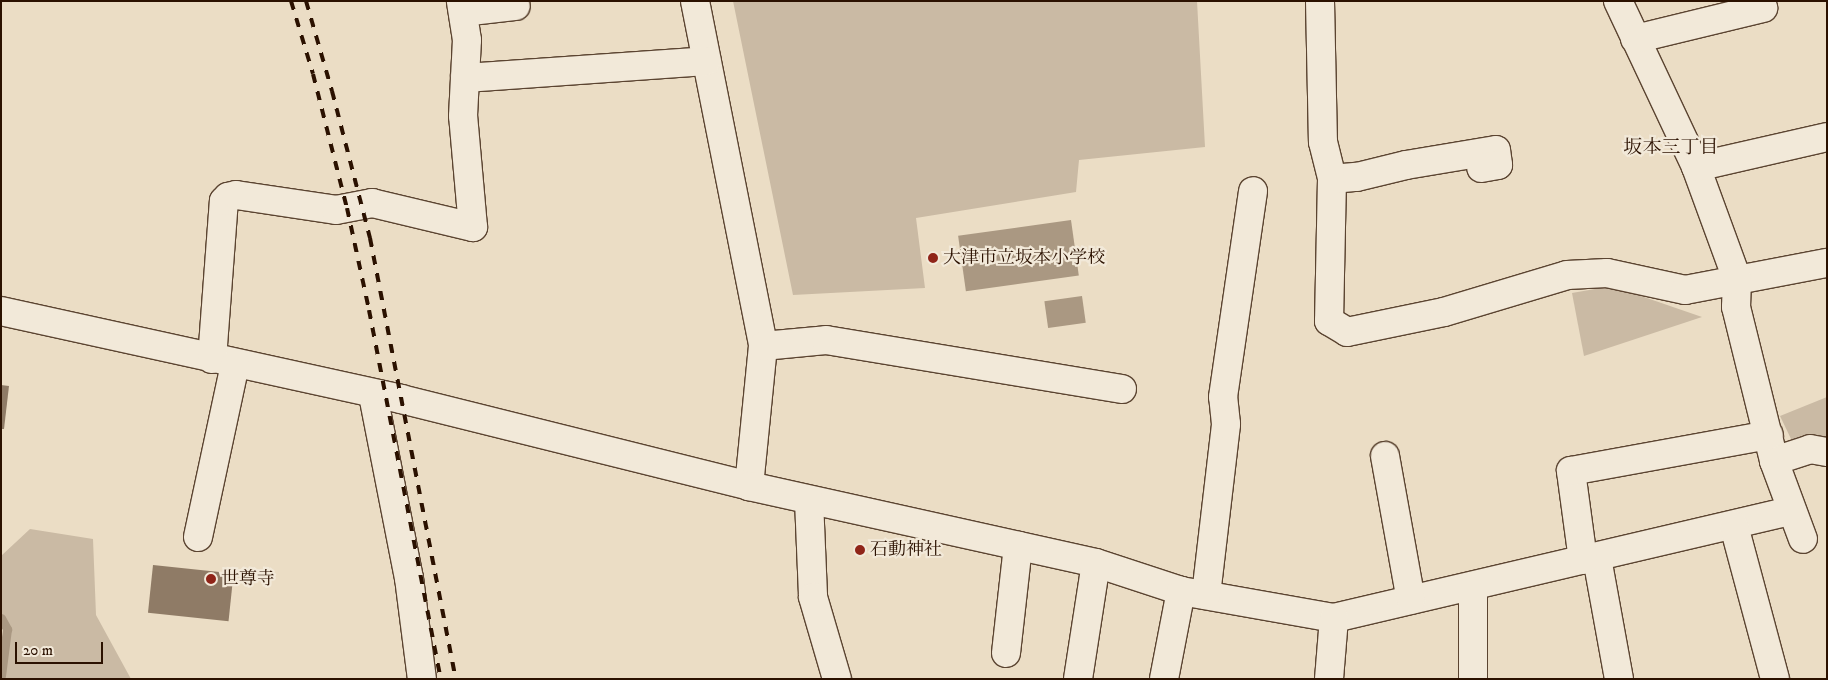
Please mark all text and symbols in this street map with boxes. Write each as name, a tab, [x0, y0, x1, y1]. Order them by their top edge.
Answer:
district label: 坂本三丁目	[1624, 137, 1718, 159]
place label: 大津市立坂本小学校	[943, 247, 1105, 269]
marker: 大津市立坂本小学校	[927, 252, 939, 264]
place label: 石動神社	[870, 539, 942, 561]
marker: 石動神社	[854, 544, 866, 556]
place label: 世尊寺	[221, 568, 275, 590]
marker: 世尊寺	[205, 573, 217, 585]
scale bar	[18, 632, 105, 664]
text: 20 m	[23, 641, 53, 660]

